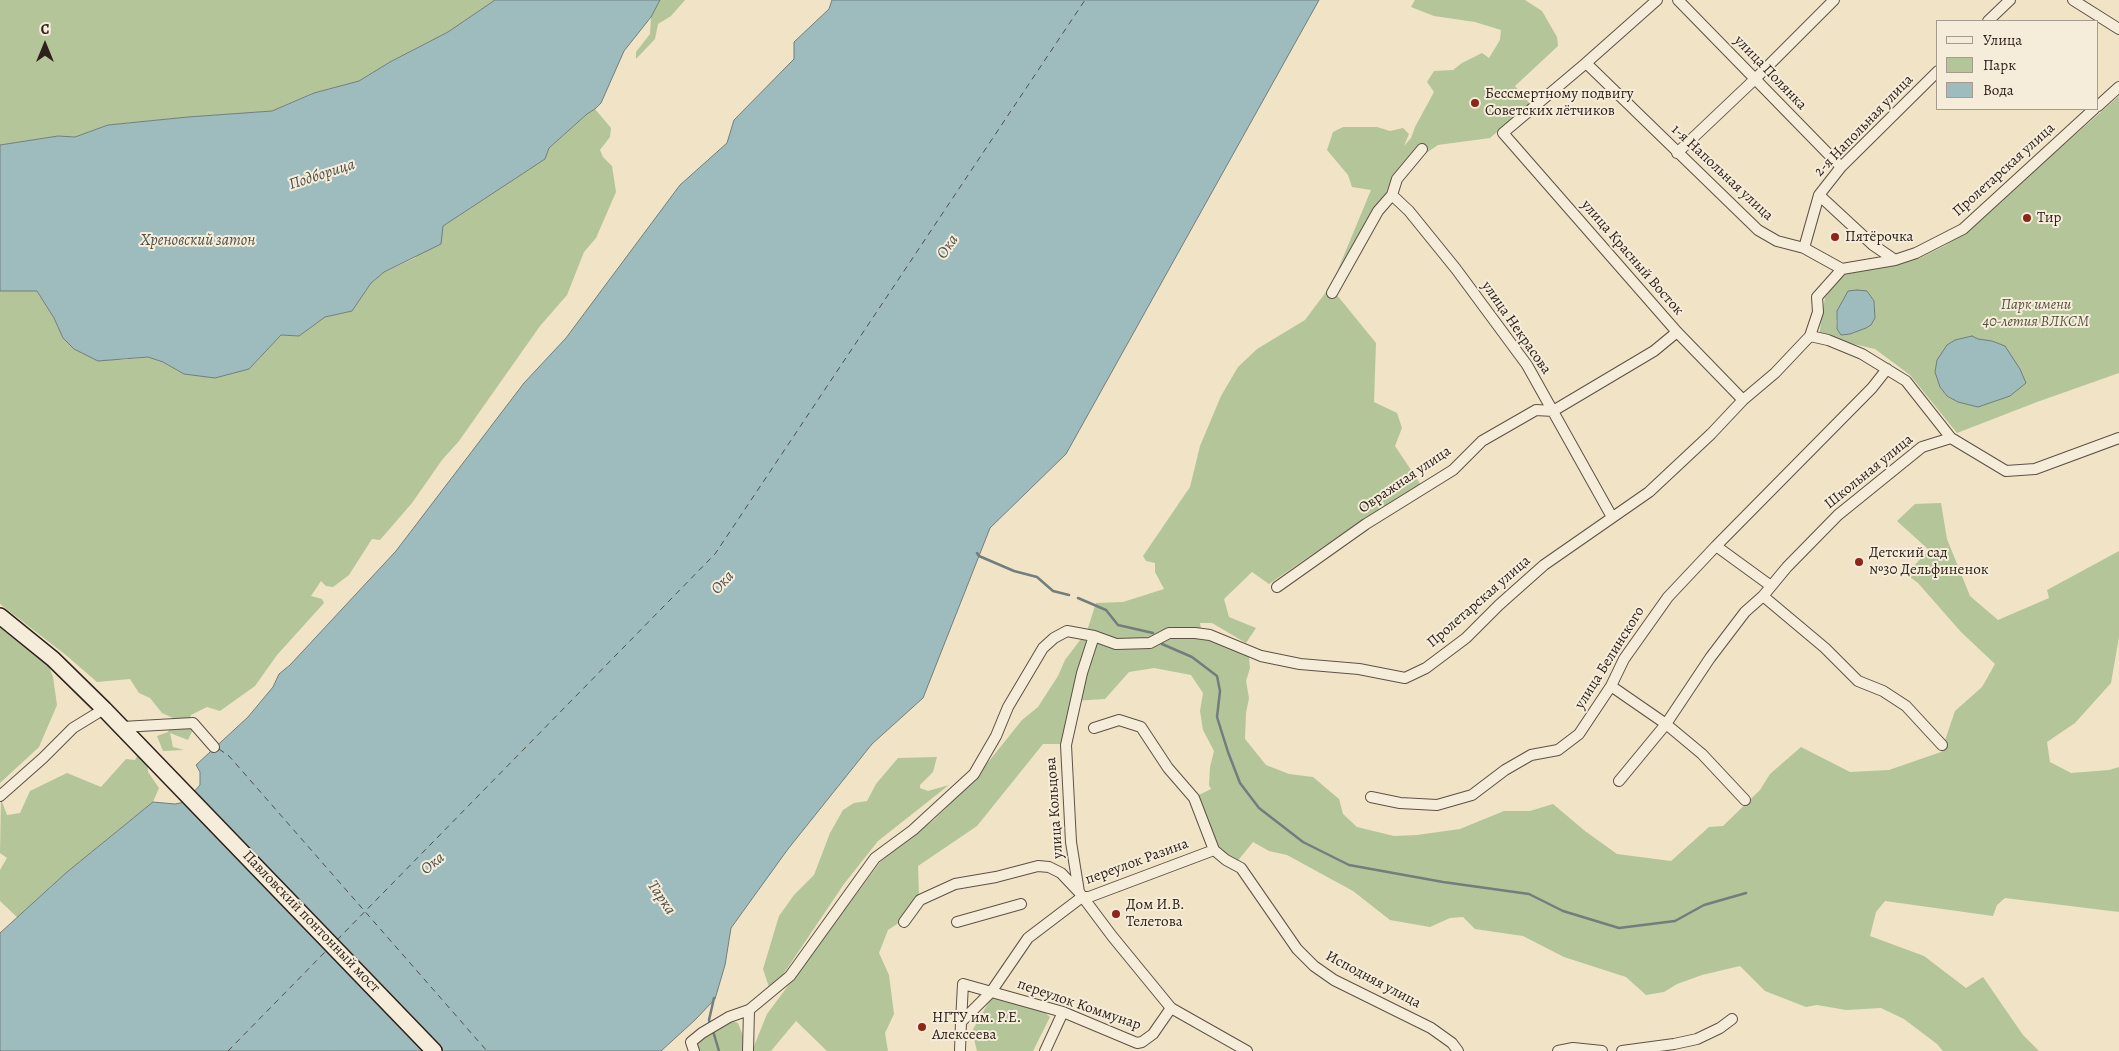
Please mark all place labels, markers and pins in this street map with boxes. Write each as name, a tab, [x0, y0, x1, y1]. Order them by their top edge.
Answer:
place label: Бессмертному подвигу Советских лётчиков	[1485, 85, 1634, 120]
marker: Бессмертному подвигу Советских лётчиков	[1469, 97, 1481, 109]
place label: Тир	[2037, 209, 2061, 227]
marker: Тир	[2021, 212, 2033, 224]
place label: Пятёрочка	[1845, 228, 1913, 246]
marker: Пятёрочка	[1829, 231, 1841, 243]
place label: Детский сад №30 Дельфиненок	[1869, 544, 1989, 579]
marker: Детский сад №30 Дельфиненок	[1853, 556, 1865, 568]
place label: Дом И.В. Телетова	[1126, 896, 1185, 931]
marker: Дом И.В. Телетова	[1110, 908, 1122, 920]
place label: НГТУ им. Р.Е. Алексеева	[932, 1009, 1021, 1044]
marker: НГТУ им. Р.Е. Алексеева	[916, 1021, 928, 1033]

